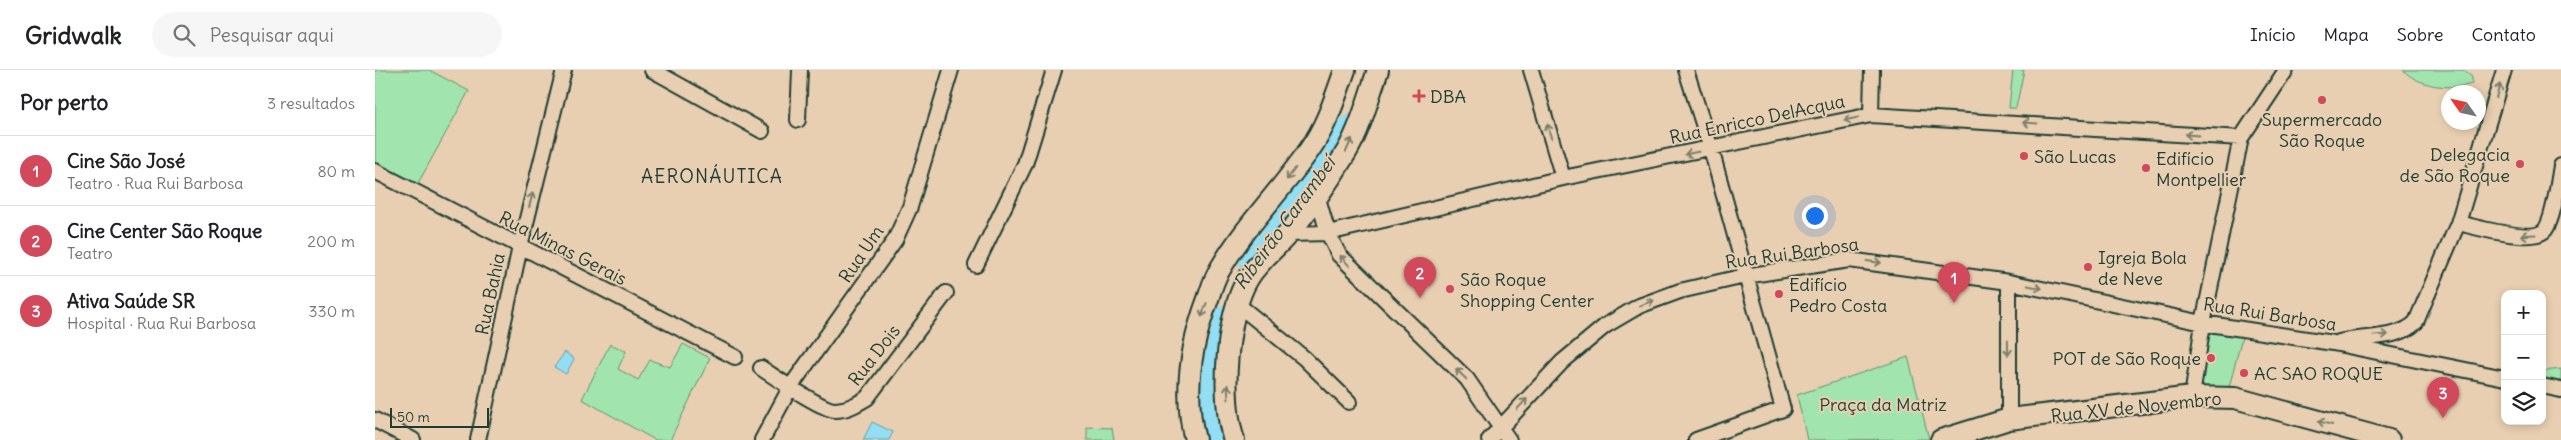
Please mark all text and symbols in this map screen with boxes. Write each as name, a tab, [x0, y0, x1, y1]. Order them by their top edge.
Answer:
search box	[152, 12, 502, 57]
text: Gridwalk	[25, 20, 122, 50]
icon: search	[170, 21, 198, 49]
text: Pesquisar aqui	[210, 23, 334, 47]
text: Início	[2250, 23, 2296, 46]
text: Mapa	[2324, 23, 2369, 46]
text: Sobre	[2397, 23, 2443, 46]
text: Contato	[2471, 23, 2536, 46]
one-way arrow	[2494, 83, 2504, 99]
place label: DBA	[1430, 85, 1466, 108]
north arrow	[2441, 85, 2486, 130]
text: Por perto	[20, 89, 108, 116]
marker: DBA	[1412, 89, 1426, 103]
street label: Rua Enricco DelAcqua	[1667, 89, 1847, 149]
text: 3 resultados	[267, 93, 355, 113]
marker: Supermercado São Roque	[2316, 94, 2328, 106]
place label: Supermercado São Roque	[2262, 108, 2382, 152]
one-way arrow	[1843, 115, 1859, 124]
one-way arrow	[2022, 119, 2038, 128]
one-way arrow	[1543, 123, 1553, 139]
one-way arrow	[2184, 130, 2200, 139]
one-way arrow	[1345, 138, 1355, 153]
place label: Delegacia de São Roque	[2399, 143, 2510, 187]
place label: São Lucas	[2034, 145, 2116, 168]
place label: Edifício Montpellier	[2156, 147, 2247, 191]
one-way arrow	[1684, 148, 1700, 158]
text: Cine São José	[67, 149, 185, 173]
water label: Ribeirão Carambeí	[1228, 149, 1342, 294]
marker: São Lucas	[2018, 150, 2030, 162]
marker: Delegacia de São Roque	[2514, 158, 2526, 170]
text: 1	[33, 161, 39, 181]
text: 80 m	[317, 161, 355, 181]
marker: Edifício Montpellier	[2140, 162, 2152, 174]
district label: AERONÁUTICA	[641, 164, 783, 188]
one-way arrow	[1285, 168, 1296, 181]
text: Teatro · Rua Rui Barbosa	[67, 173, 243, 193]
one-way arrow	[527, 192, 536, 208]
your location	[1802, 203, 1828, 229]
street label: Rua Minas Gerais	[495, 206, 631, 290]
text: Cine Center São Roque	[67, 219, 262, 243]
street label: Rua Um	[833, 221, 889, 287]
text: 2	[32, 231, 40, 251]
text: 200 m	[307, 231, 355, 251]
one-way arrow	[2521, 231, 2537, 240]
street label: Rua Rui Barbosa	[1724, 232, 1860, 274]
text: Teatro	[67, 243, 113, 263]
place label: Igreja Bola de Neve	[2098, 246, 2187, 290]
street label: Rua Bahia	[470, 251, 510, 337]
one-way arrow	[1339, 255, 1350, 268]
pin: 2	[1404, 257, 1436, 298]
one-way arrow	[1866, 257, 1882, 267]
marker: Igreja Bola de Neve	[2082, 261, 2094, 273]
pin: 1	[1938, 262, 1970, 303]
place label: São Roque Shopping Center	[1460, 268, 1595, 312]
place label: Edifício Pedro Costa	[1789, 273, 1887, 317]
marker: São Roque Shopping Center	[1444, 283, 1456, 295]
one-way arrow	[2026, 283, 2042, 293]
marker: Edifício Pedro Costa	[1773, 288, 1785, 300]
text: Ativa Saúde SR	[67, 289, 195, 313]
map controls	[2501, 290, 2546, 425]
button: +	[2501, 290, 2546, 335]
street label: Rua Rui Barbosa	[2202, 292, 2338, 336]
one-way arrow	[1639, 298, 1654, 307]
text: 3	[31, 301, 41, 321]
text: 330 m	[308, 301, 355, 321]
one-way arrow	[1199, 302, 1208, 317]
text: Hospital · Rua Rui Barbosa	[67, 313, 256, 333]
street label: Rua Dois	[843, 320, 905, 390]
one-way arrow	[2373, 330, 2389, 339]
button: −	[2501, 335, 2546, 380]
one-way arrow	[2004, 340, 2013, 356]
place label: POT de São Roque	[2053, 347, 2201, 370]
marker: POT de São Roque	[2205, 352, 2217, 364]
place label: AC SAO ROQUE	[2254, 362, 2383, 385]
marker: AC SAO ROQUE	[2238, 367, 2250, 379]
one-way arrow	[1455, 368, 1468, 380]
pin: 3	[2427, 377, 2459, 418]
button: layers	[2501, 380, 2546, 425]
one-way arrow	[1223, 384, 1232, 400]
street label: Rua XV de Novembro	[2050, 387, 2222, 427]
park label: Praça da Matriz	[1819, 393, 1947, 416]
one-way arrow	[1516, 398, 1528, 411]
scale bar	[390, 405, 489, 428]
text: 50 m	[397, 408, 430, 426]
one-way arrow	[2317, 417, 2333, 427]

